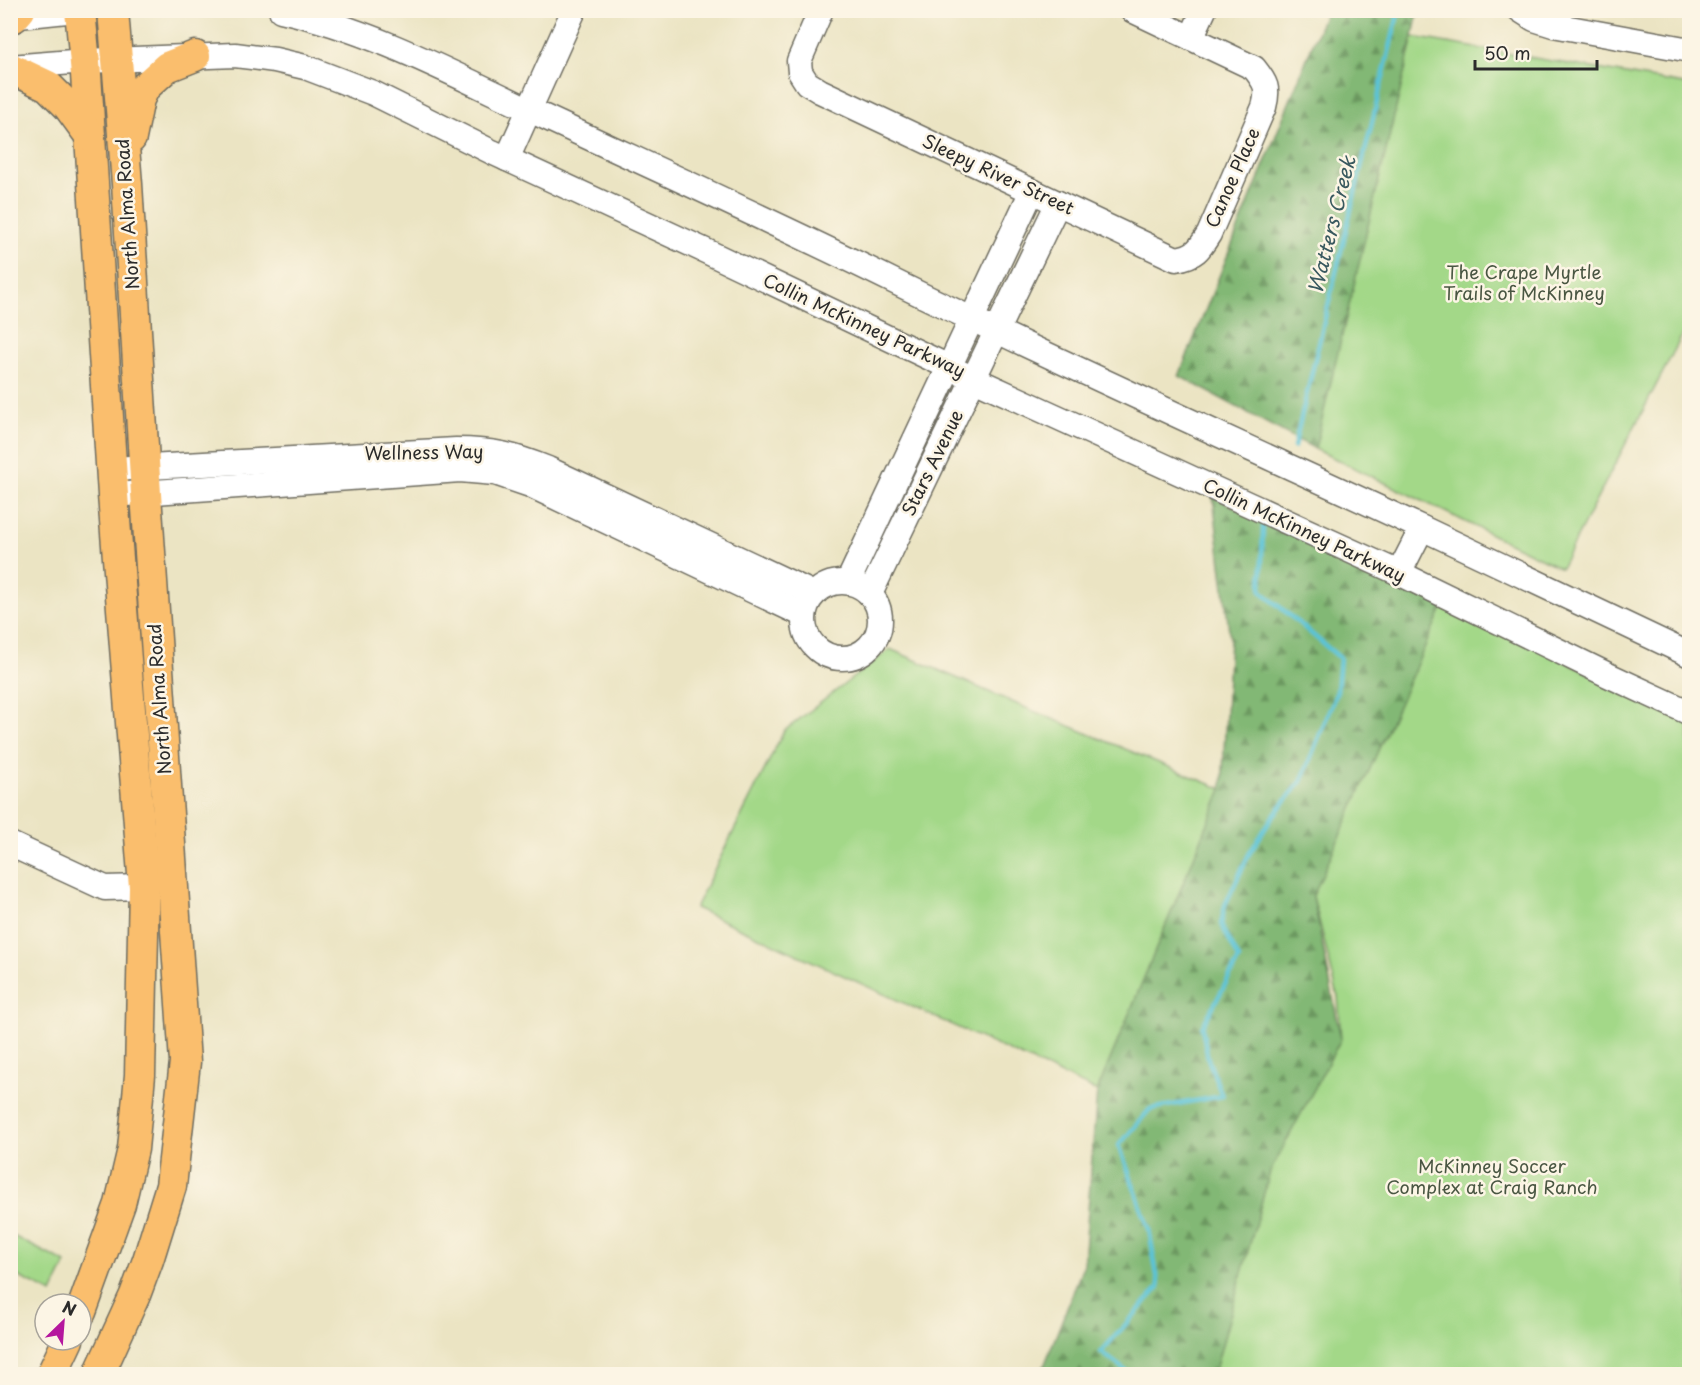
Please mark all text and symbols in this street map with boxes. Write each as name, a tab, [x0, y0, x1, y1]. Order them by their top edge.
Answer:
scale bar	[1475, 33, 1596, 71]
text: 50 m	[1484, 39, 1531, 66]
street label: Canoe Place	[1198, 123, 1266, 232]
street label: Sleepy River Street	[918, 127, 1079, 221]
street label: North Alma Road	[108, 138, 145, 290]
water label: Watters Creek	[1299, 152, 1363, 297]
park label: The Crape Myrtle Trails of McKinney	[1443, 258, 1605, 306]
street label: Collin McKinney Parkway	[759, 266, 970, 383]
street label: Stars Avenue	[894, 404, 969, 520]
street label: Wellness Way	[364, 437, 484, 466]
street label: Collin McKinney Parkway	[1199, 471, 1410, 588]
street label: North Alma Road	[140, 623, 177, 775]
park label: McKinney Soccer Complex at Craig Ranch	[1386, 1152, 1598, 1200]
north arrow	[33, 1292, 93, 1352]
text: N	[59, 1294, 81, 1321]

